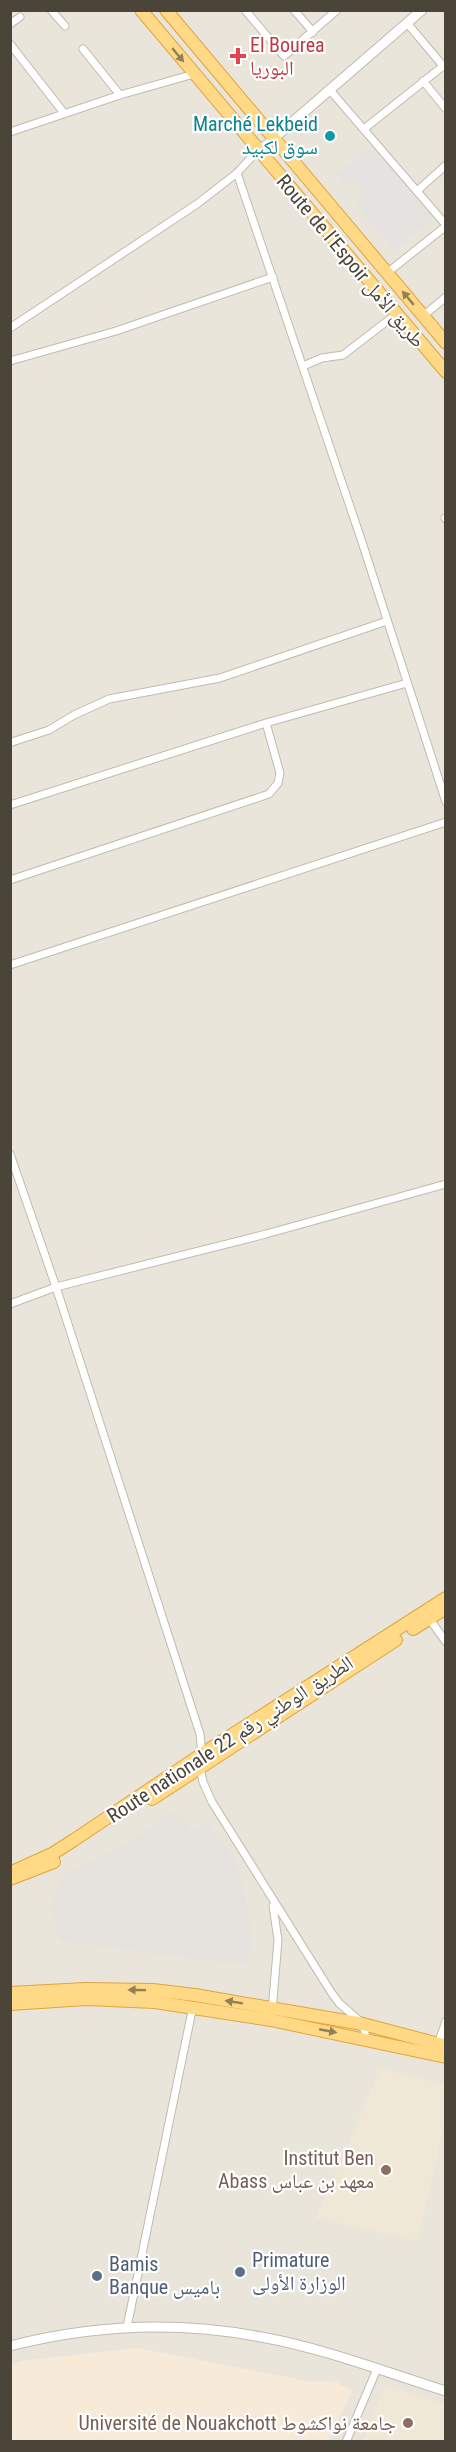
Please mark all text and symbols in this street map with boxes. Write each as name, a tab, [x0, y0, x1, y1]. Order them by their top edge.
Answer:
place label: El Bourea البوريا	[250, 33, 325, 80]
one-way arrow	[172, 47, 185, 63]
marker: El Bourea البوريا	[231, 49, 245, 63]
place label: Marché Lekbeid سوق لكبيد	[193, 112, 318, 159]
marker: Marché Lekbeid سوق لكبيد	[323, 129, 337, 143]
street label: Route de l’Espoir طريق الأمل	[272, 170, 430, 352]
one-way arrow	[402, 291, 415, 306]
street label: Route nationale 22 الطريق الوطني رقم	[102, 1650, 360, 1831]
one-way arrow	[127, 1985, 146, 1995]
one-way arrow	[224, 1997, 243, 2006]
one-way arrow	[319, 2027, 338, 2036]
place label: Institut Ben Abass معهد بن عباس	[218, 2146, 374, 2193]
marker: Institut Ben Abass معهد بن عباس	[379, 2163, 393, 2177]
place label: Primature الوزارة الأولى	[252, 2248, 346, 2295]
place label: Bamis Banque باميس	[109, 2252, 220, 2299]
marker: Primature الوزارة الأولى	[233, 2265, 247, 2279]
marker: Bamis Banque باميس	[90, 2269, 104, 2283]
place label: Université de Nouakchott جامعة نواكشوط	[79, 2411, 396, 2435]
marker: Université de Nouakchott جامعة نواكشوط	[401, 2416, 415, 2430]

